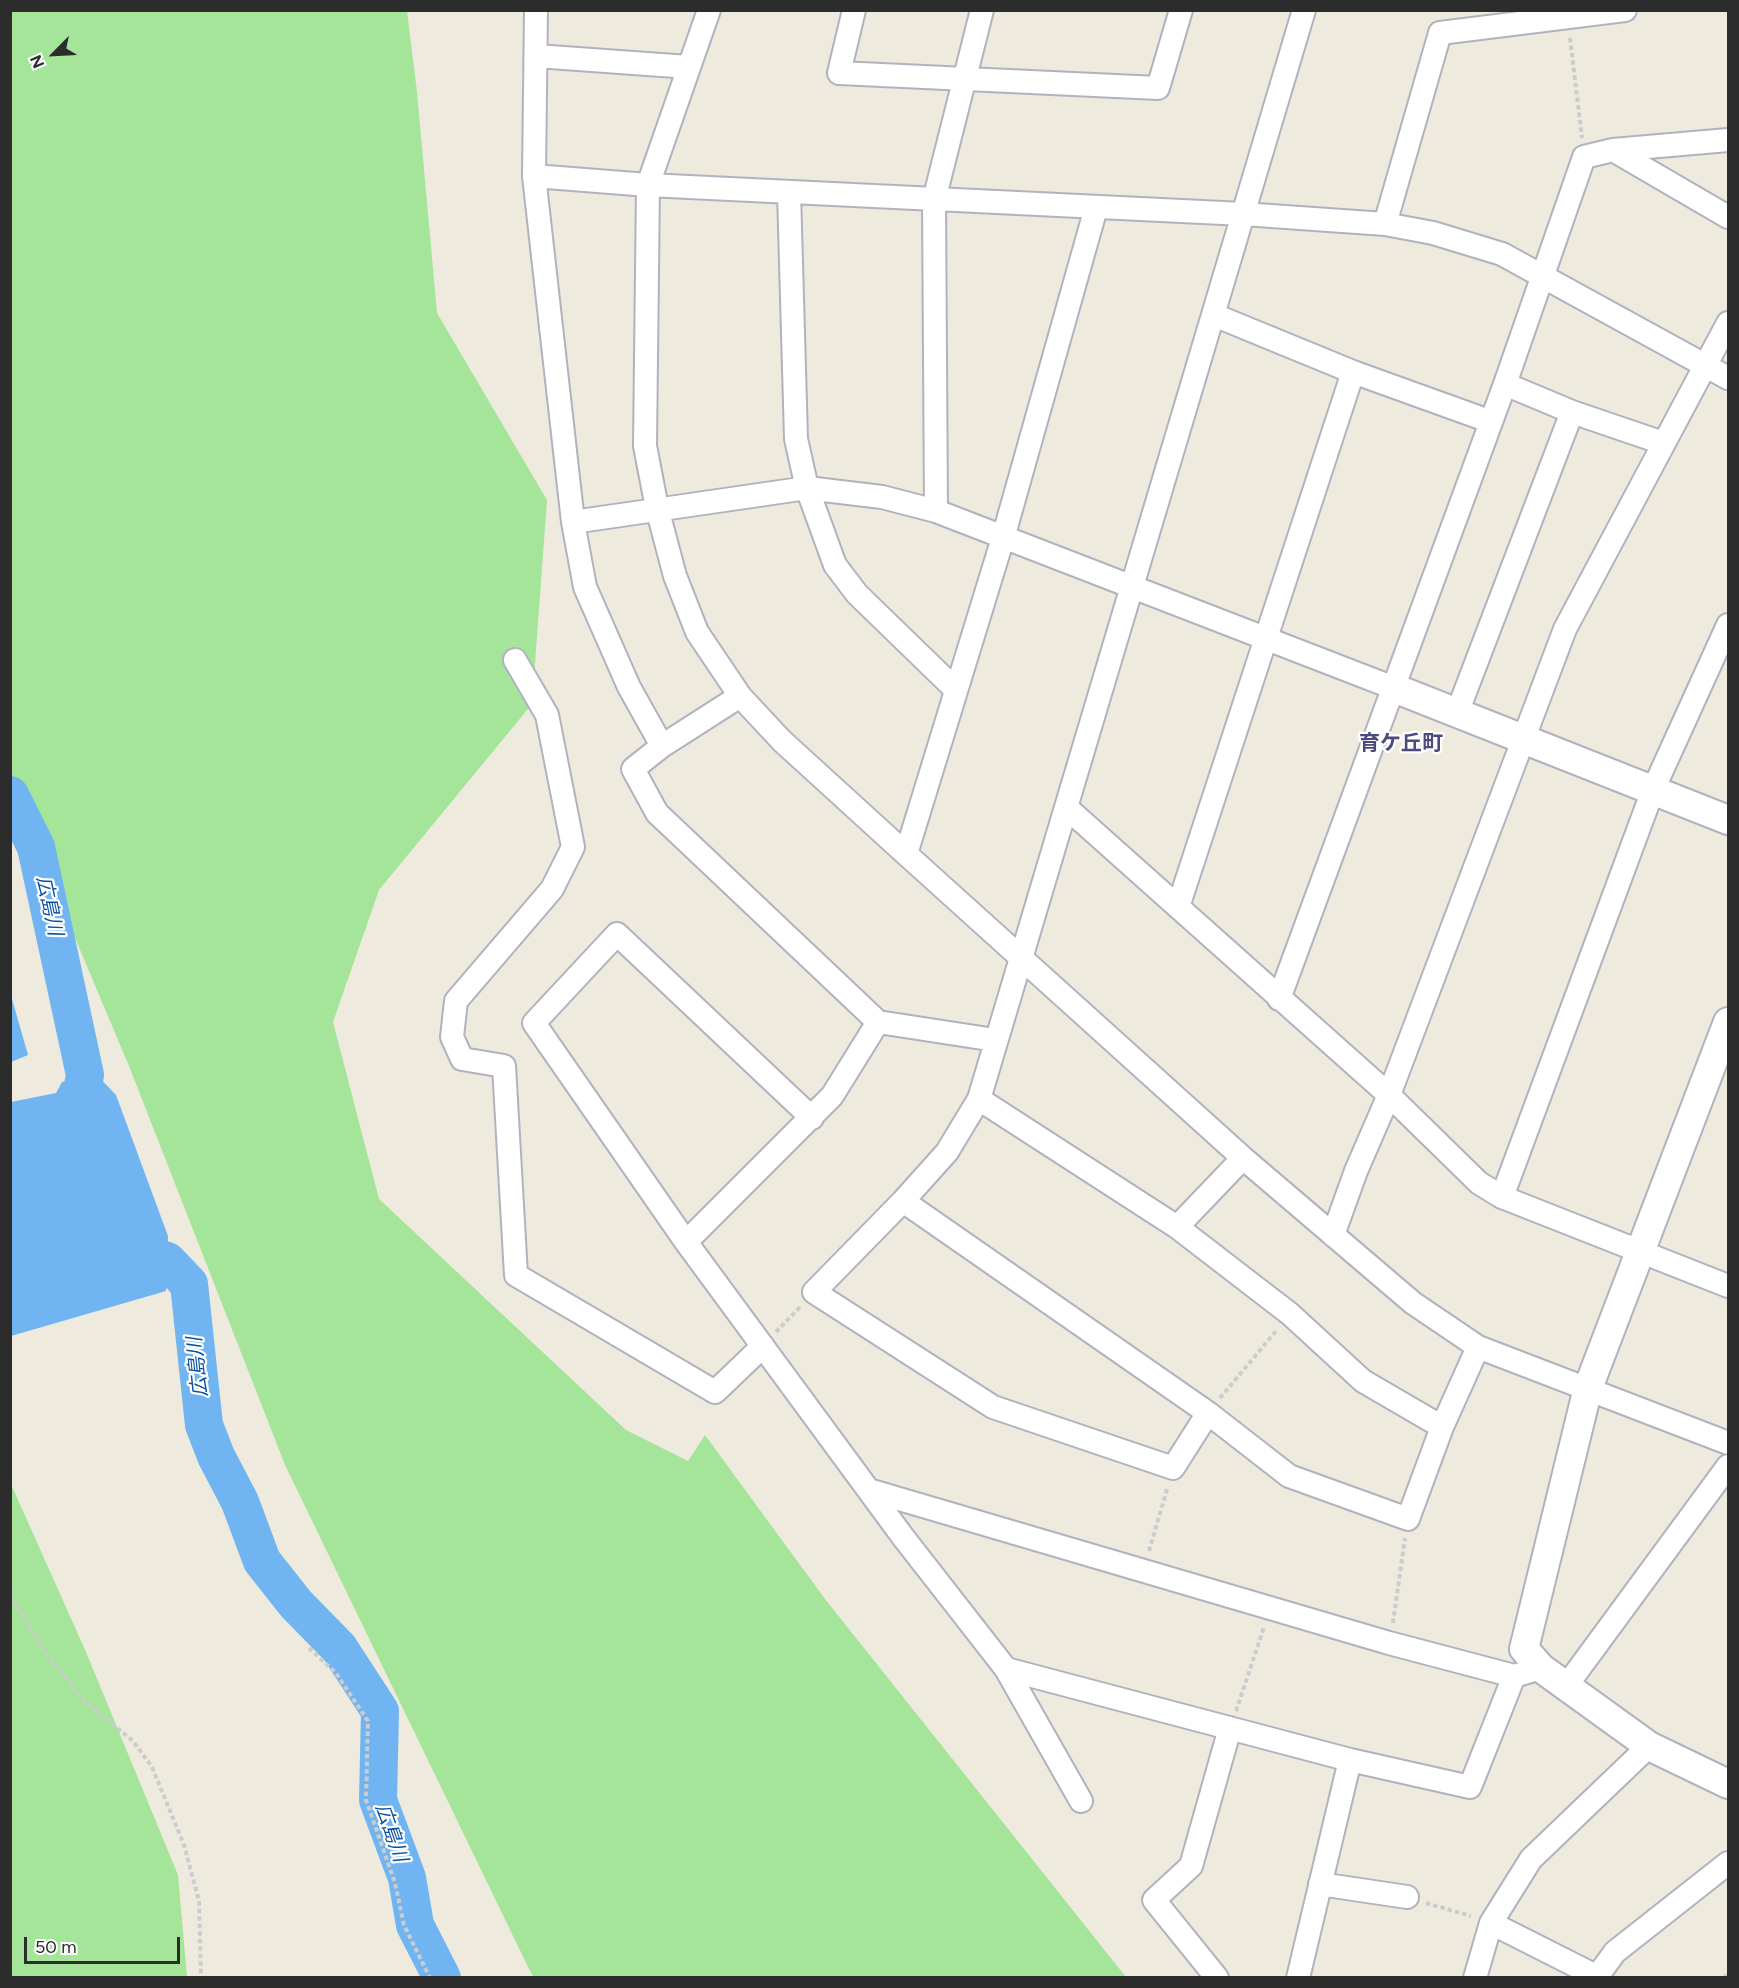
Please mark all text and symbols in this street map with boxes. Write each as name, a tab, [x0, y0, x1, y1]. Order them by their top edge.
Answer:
north arrow	[24, 24, 84, 84]
text: N	[26, 52, 48, 71]
district label: 育ケ丘町	[1359, 731, 1443, 757]
water label: 広島川	[31, 874, 67, 938]
water label: 広島川	[183, 1336, 213, 1398]
water label: 広島川	[370, 1801, 412, 1865]
scale bar	[27, 1925, 183, 1963]
text: 50 m	[35, 1936, 77, 1958]

